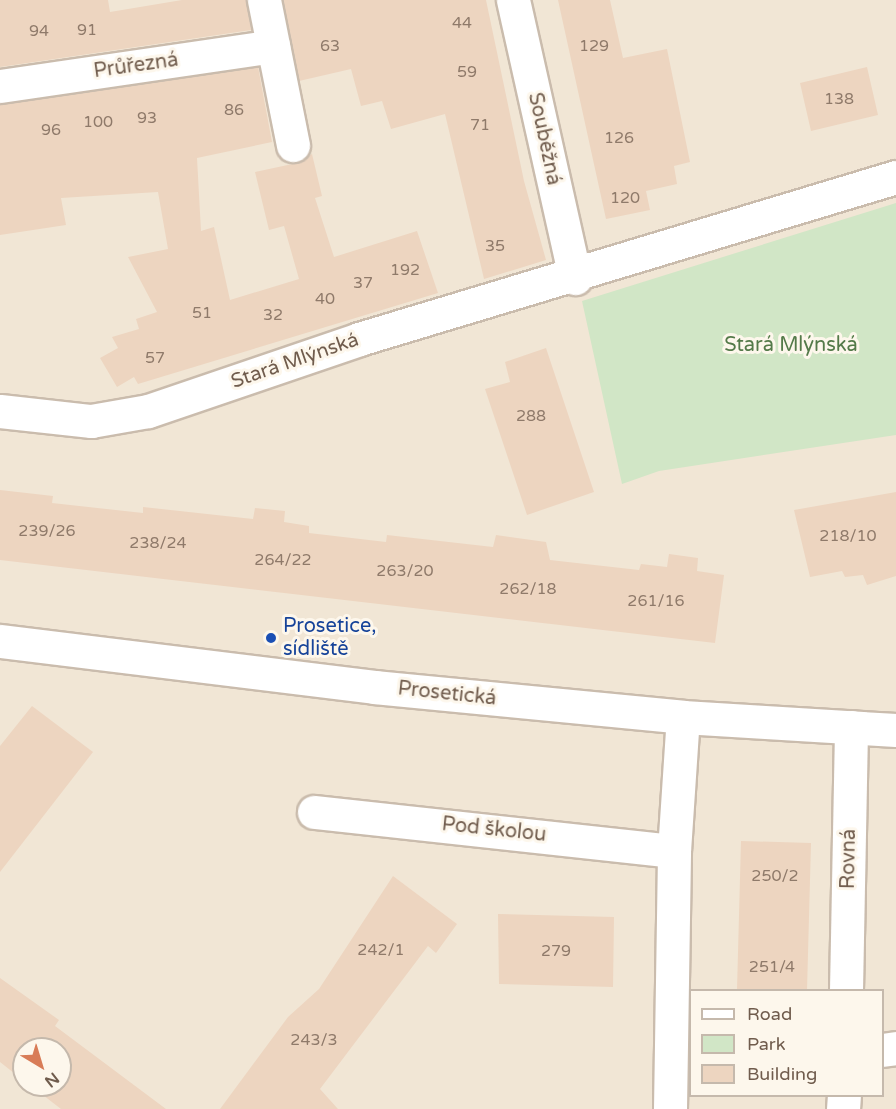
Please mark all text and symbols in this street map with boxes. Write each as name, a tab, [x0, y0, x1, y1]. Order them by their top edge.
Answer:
house number: 44	[452, 13, 472, 33]
house number: 91	[77, 20, 97, 40]
house number: 94	[29, 21, 49, 41]
house number: 63	[320, 36, 340, 56]
house number: 129	[579, 36, 609, 56]
street label: Průřezná	[92, 48, 180, 84]
house number: 59	[457, 62, 477, 82]
house number: 138	[824, 89, 854, 109]
street label: Souběžná	[522, 91, 566, 187]
house number: 86	[224, 100, 244, 120]
house number: 93	[137, 108, 157, 128]
house number: 100	[83, 112, 113, 132]
house number: 71	[470, 115, 490, 135]
house number: 96	[41, 120, 61, 140]
house number: 126	[604, 128, 634, 148]
house number: 120	[610, 188, 640, 208]
house number: 35	[485, 236, 505, 256]
house number: 192	[390, 260, 420, 280]
house number: 37	[353, 273, 373, 293]
house number: 40	[315, 289, 335, 309]
house number: 51	[192, 303, 212, 323]
house number: 32	[263, 305, 283, 325]
street label: Stará Mlýnská	[228, 328, 362, 394]
park label: Stará Mlýnská	[724, 333, 858, 357]
house number: 57	[145, 348, 165, 368]
house number: 288	[516, 406, 546, 426]
house number: 239/26	[18, 521, 76, 541]
house number: 218/10	[819, 526, 877, 546]
house number: 238/24	[129, 533, 187, 553]
house number: 264/22	[254, 550, 312, 570]
house number: 263/20	[376, 561, 434, 581]
house number: 262/18	[499, 579, 557, 599]
house number: 261/16	[627, 591, 685, 611]
place label: Prosetice, sídliště	[283, 614, 376, 661]
marker: Prosetice, sídliště	[264, 631, 278, 645]
street label: Prosetická	[397, 677, 497, 711]
street label: Pod školou	[441, 813, 547, 847]
street label: Rovná	[836, 829, 862, 889]
house number: 250/2	[751, 866, 799, 886]
house number: 242/1	[357, 940, 405, 960]
house number: 279	[541, 941, 571, 961]
house number: 251/4	[749, 957, 795, 977]
legend	[689, 989, 884, 1097]
text: Road	[747, 1003, 792, 1025]
house number: 243/3	[290, 1030, 338, 1050]
text: Park	[747, 1033, 785, 1055]
north arrow	[12, 1037, 72, 1097]
text: Building	[747, 1063, 817, 1085]
text: N	[41, 1068, 63, 1091]

